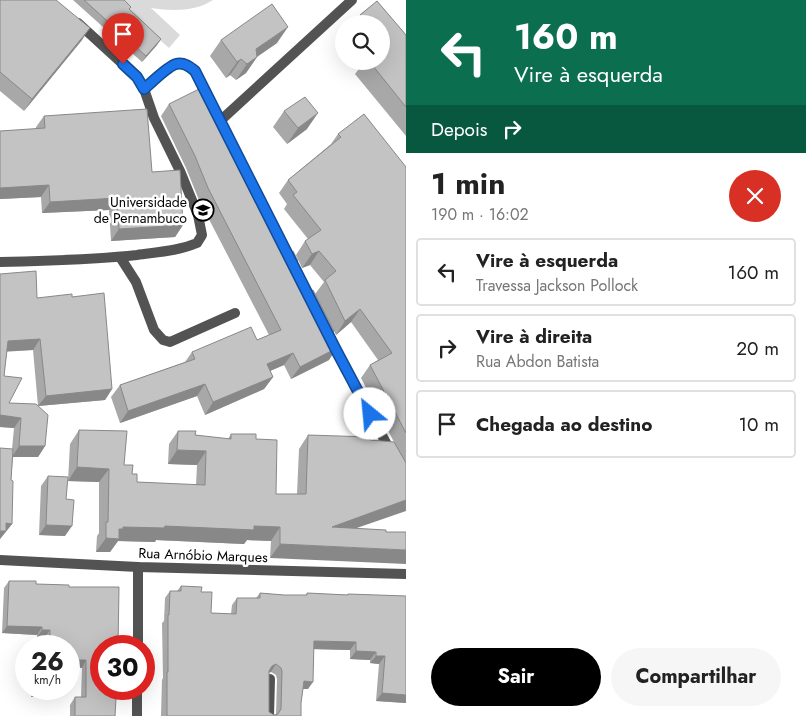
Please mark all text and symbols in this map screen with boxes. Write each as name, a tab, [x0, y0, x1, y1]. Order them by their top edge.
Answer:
text: 160 m	[514, 12, 618, 62]
pin	[102, 13, 144, 64]
map controls	[335, 15, 390, 70]
button: search	[335, 15, 390, 70]
icon: arrive	[109, 20, 137, 48]
icon: left	[431, 20, 496, 85]
text: Vire à esquerda	[514, 58, 663, 90]
icon: right	[498, 115, 526, 143]
text: Depois	[431, 116, 488, 143]
text: 1 min	[431, 162, 505, 205]
button: close	[729, 170, 781, 222]
place label: Universidade de Pernambuco	[94, 192, 187, 228]
school or university icon: Universidade de Pernambuco	[191, 198, 215, 222]
text: 190 m · 16:02	[431, 203, 529, 226]
text: Vire à esquerda	[476, 247, 618, 274]
icon: left	[433, 258, 461, 286]
text: 160 m	[728, 259, 779, 286]
text: Travessa Jackson Pollock	[476, 274, 638, 297]
text: Vire à direita	[476, 323, 592, 350]
icon: right	[433, 334, 461, 362]
text: 20 m	[736, 335, 779, 362]
text: Rua Abdon Batista	[476, 350, 599, 373]
position arrow	[343, 387, 395, 439]
icon: arrive	[433, 410, 461, 438]
text: Chegada ao destino	[476, 411, 652, 438]
text: 10 m	[739, 411, 779, 438]
street label: Rua Arnóbio Marques	[138, 543, 268, 567]
speed limit sign: 30	[90, 635, 155, 700]
text: 26	[31, 643, 64, 679]
button: Sair	[431, 648, 601, 706]
button: Compartilhar	[611, 648, 781, 706]
text: km/h	[34, 671, 61, 689]

